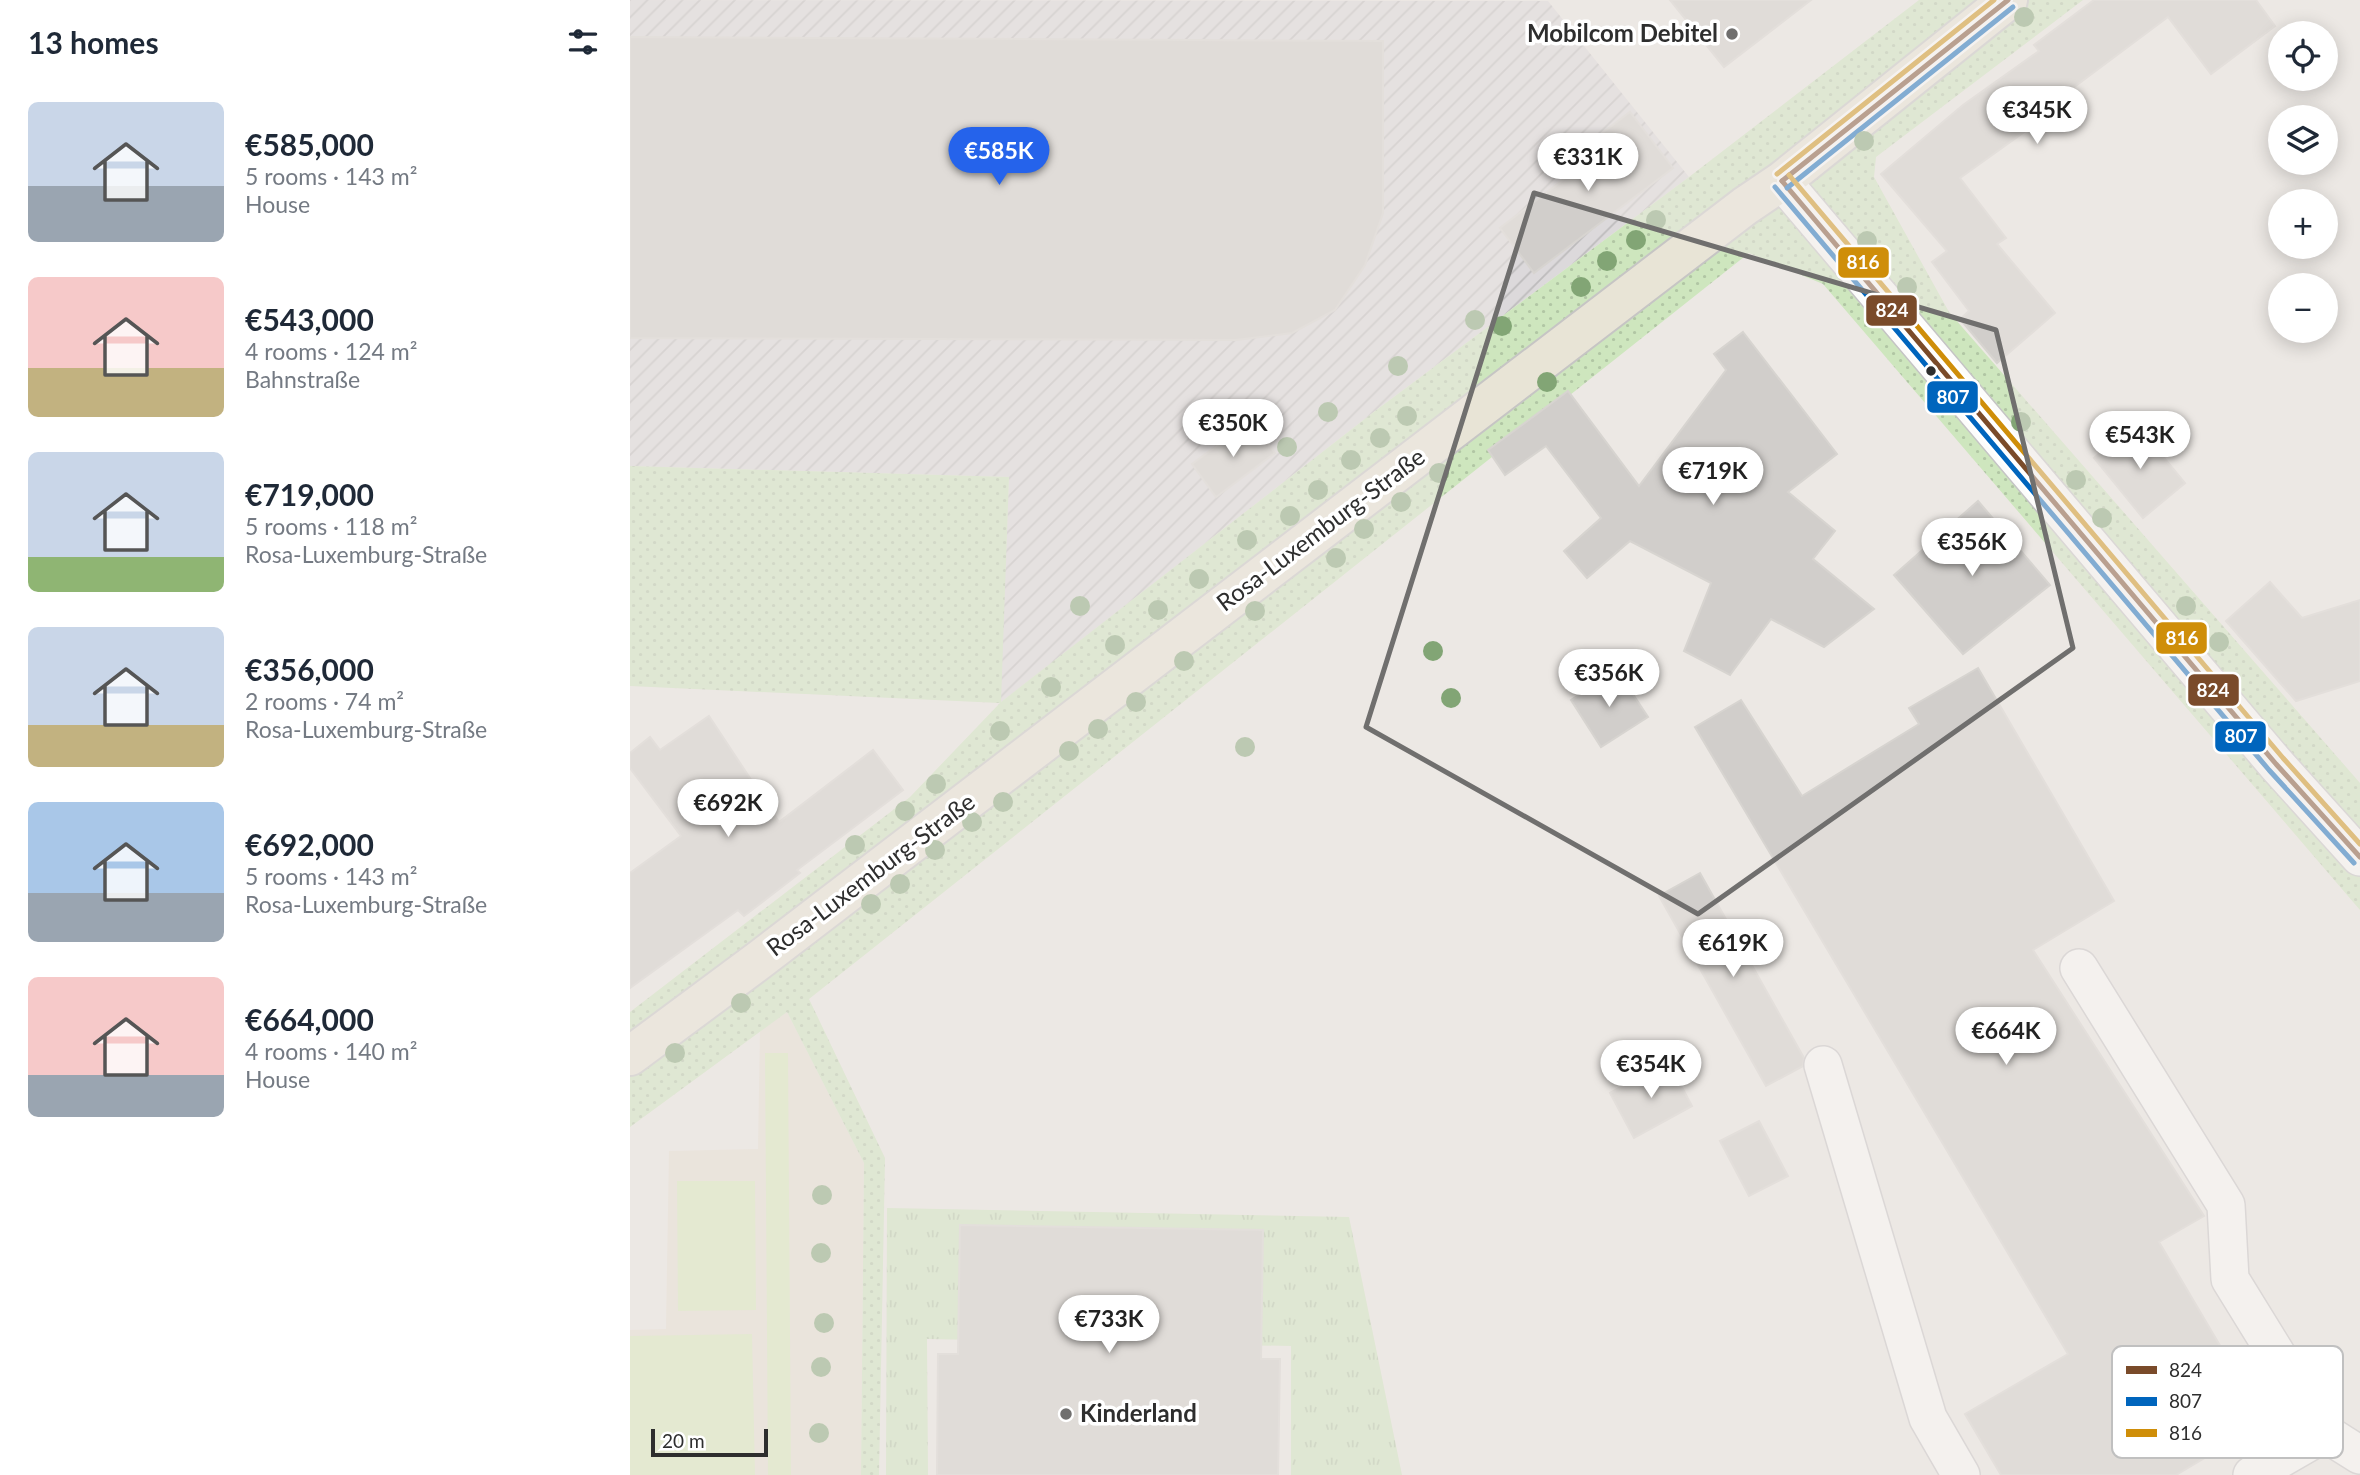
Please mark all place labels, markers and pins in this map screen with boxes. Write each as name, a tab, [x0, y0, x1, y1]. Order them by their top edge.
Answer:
place label: Mobilcom Debitel	[1527, 18, 1718, 47]
marker: Mobilcom Debitel	[1724, 26, 1740, 42]
pin: €345K	[1988, 86, 2086, 146]
pin: €585K	[950, 128, 1048, 187]
pin: €331K	[1539, 134, 1637, 193]
unlabelled marker	[1924, 364, 1938, 378]
pin: €350K	[1184, 400, 1282, 459]
pin: €543K	[2091, 412, 2189, 471]
pin: €719K	[1664, 448, 1762, 507]
pin: €356K	[1923, 518, 2021, 578]
pin: €356K	[1560, 650, 1658, 709]
pin: €692K	[679, 780, 777, 839]
pin: €619K	[1684, 920, 1782, 979]
pin: €664K	[1957, 1007, 2055, 1067]
pin: €354K	[1602, 1040, 1700, 1100]
pin: €733K	[1060, 1296, 1158, 1355]
place label: Kinderland	[1080, 1398, 1197, 1427]
marker: Kinderland	[1058, 1406, 1074, 1422]

